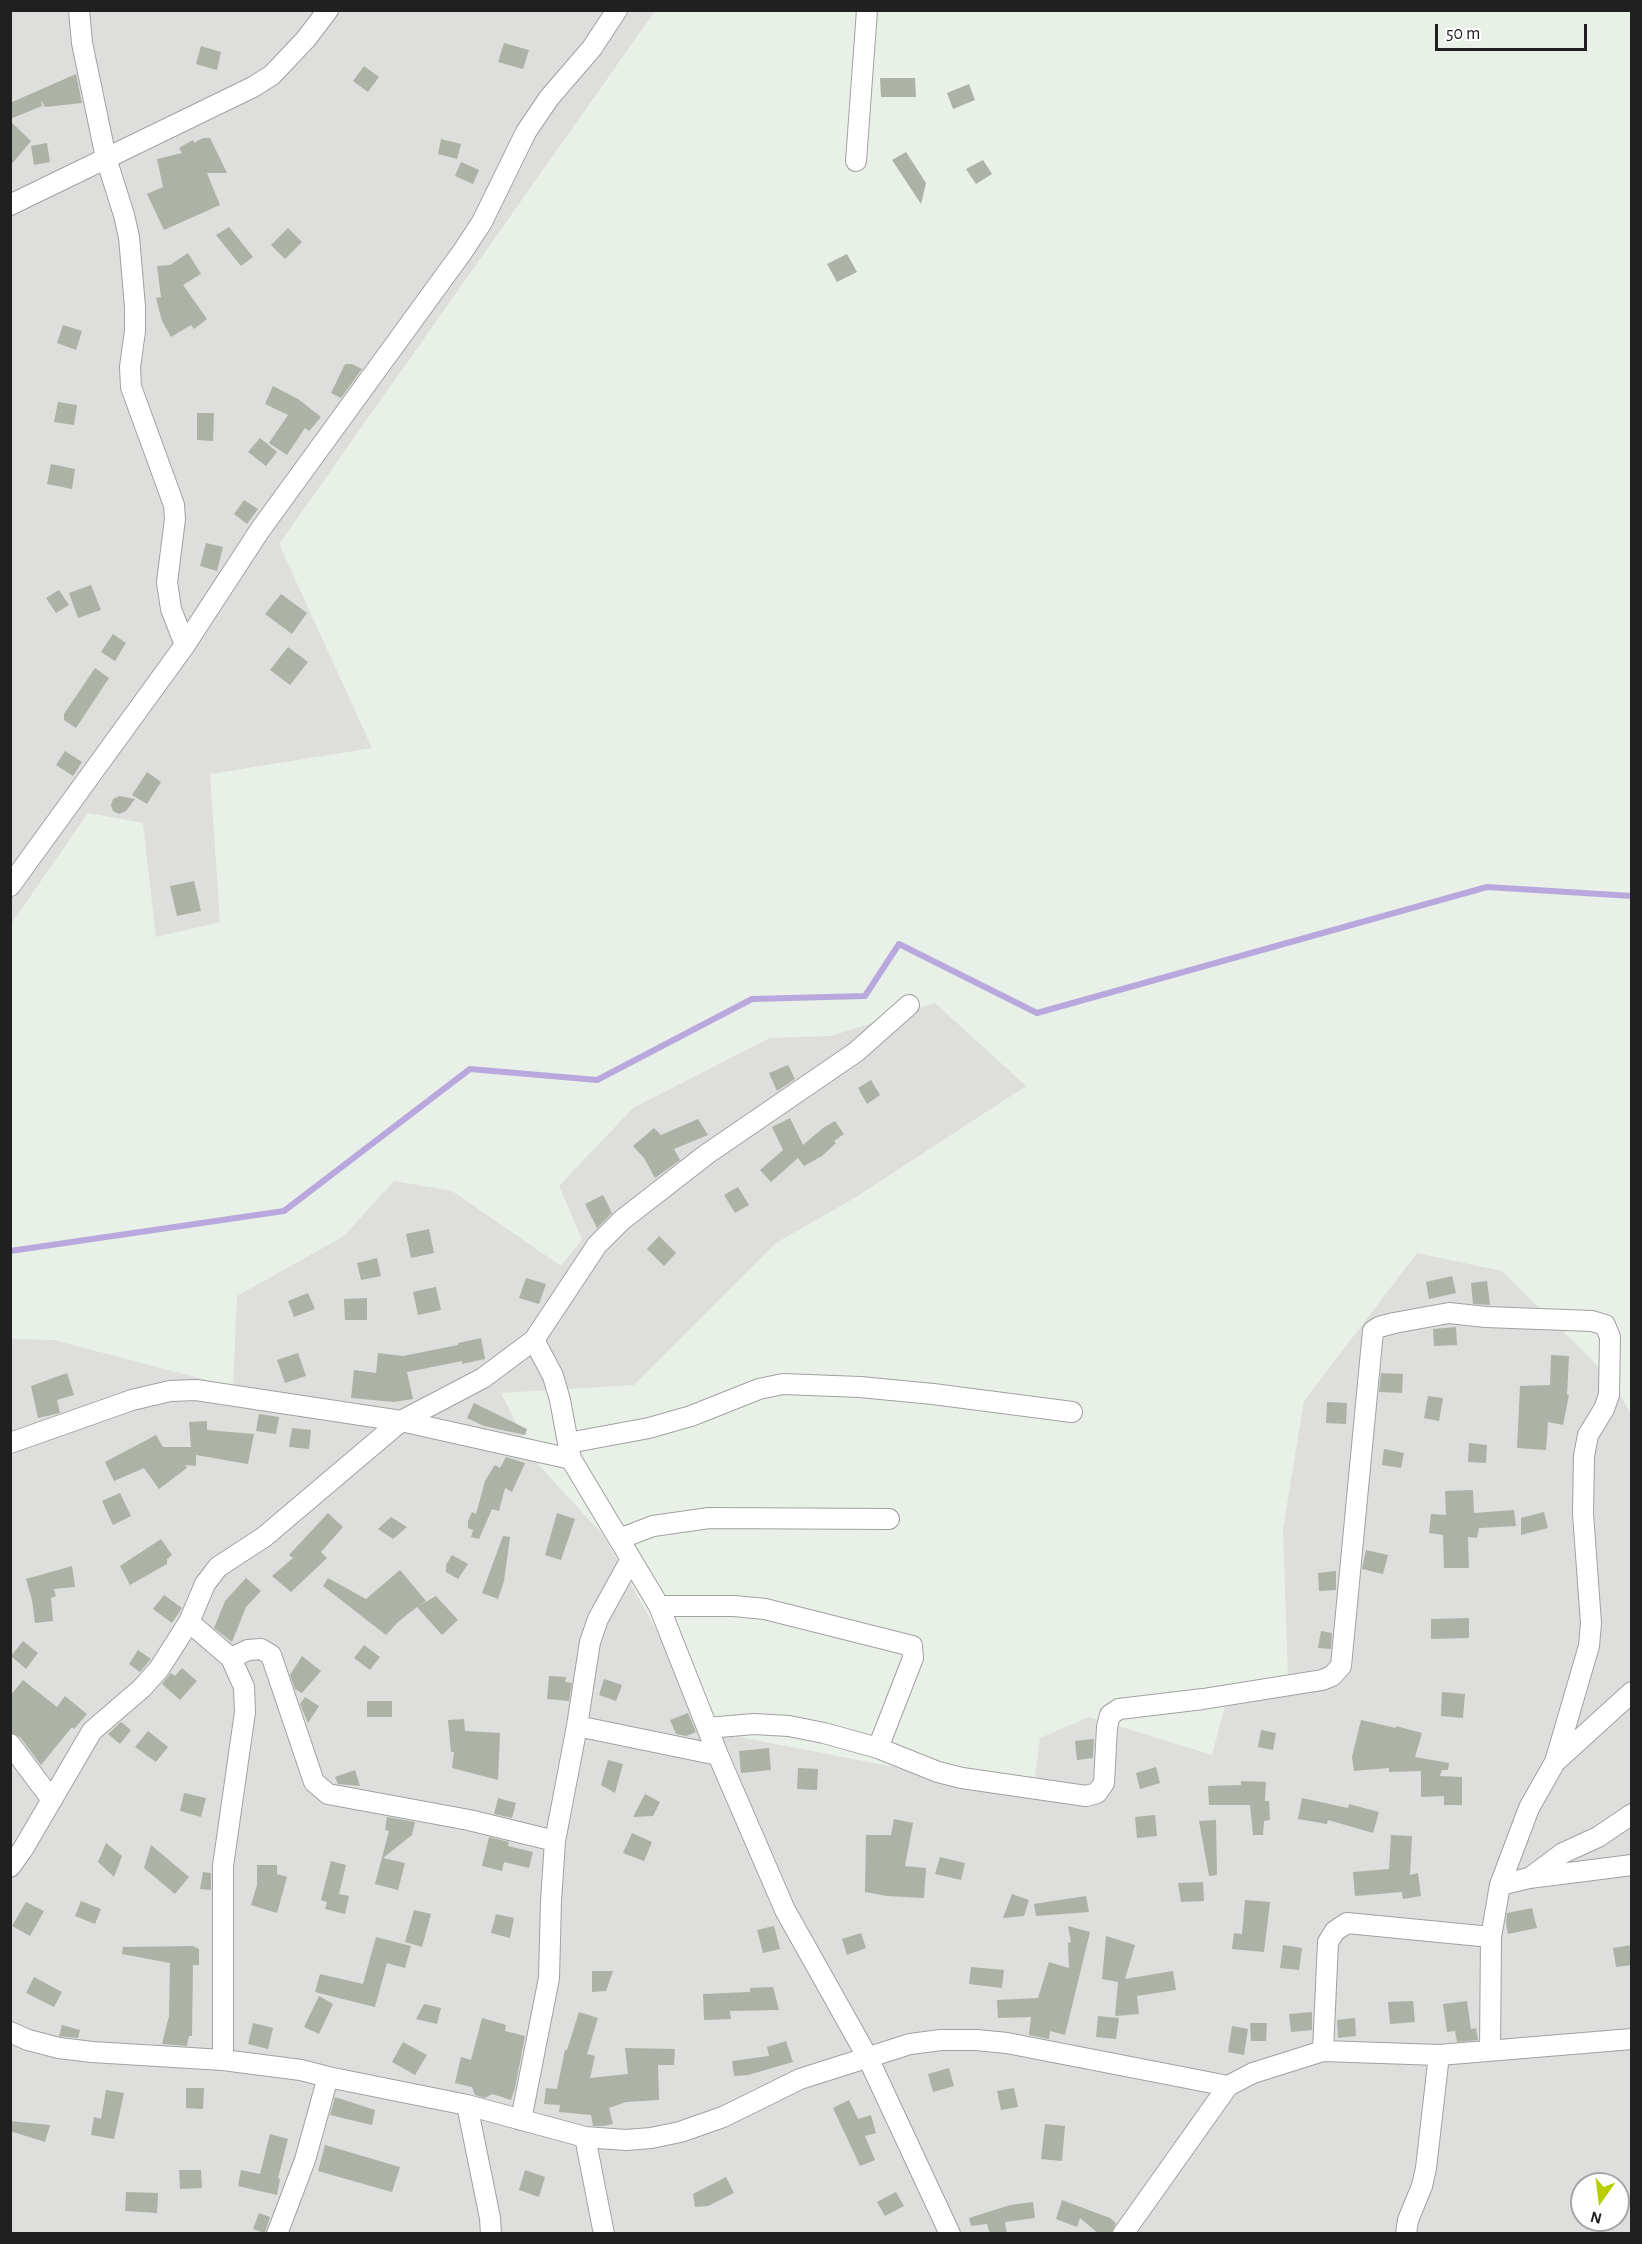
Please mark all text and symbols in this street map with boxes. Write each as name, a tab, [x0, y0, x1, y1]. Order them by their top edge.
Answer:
scale bar	[1438, 12, 1590, 50]
text: 50 m	[1446, 25, 1480, 43]
north arrow	[1570, 2172, 1630, 2232]
text: N	[1589, 2208, 1603, 2227]

